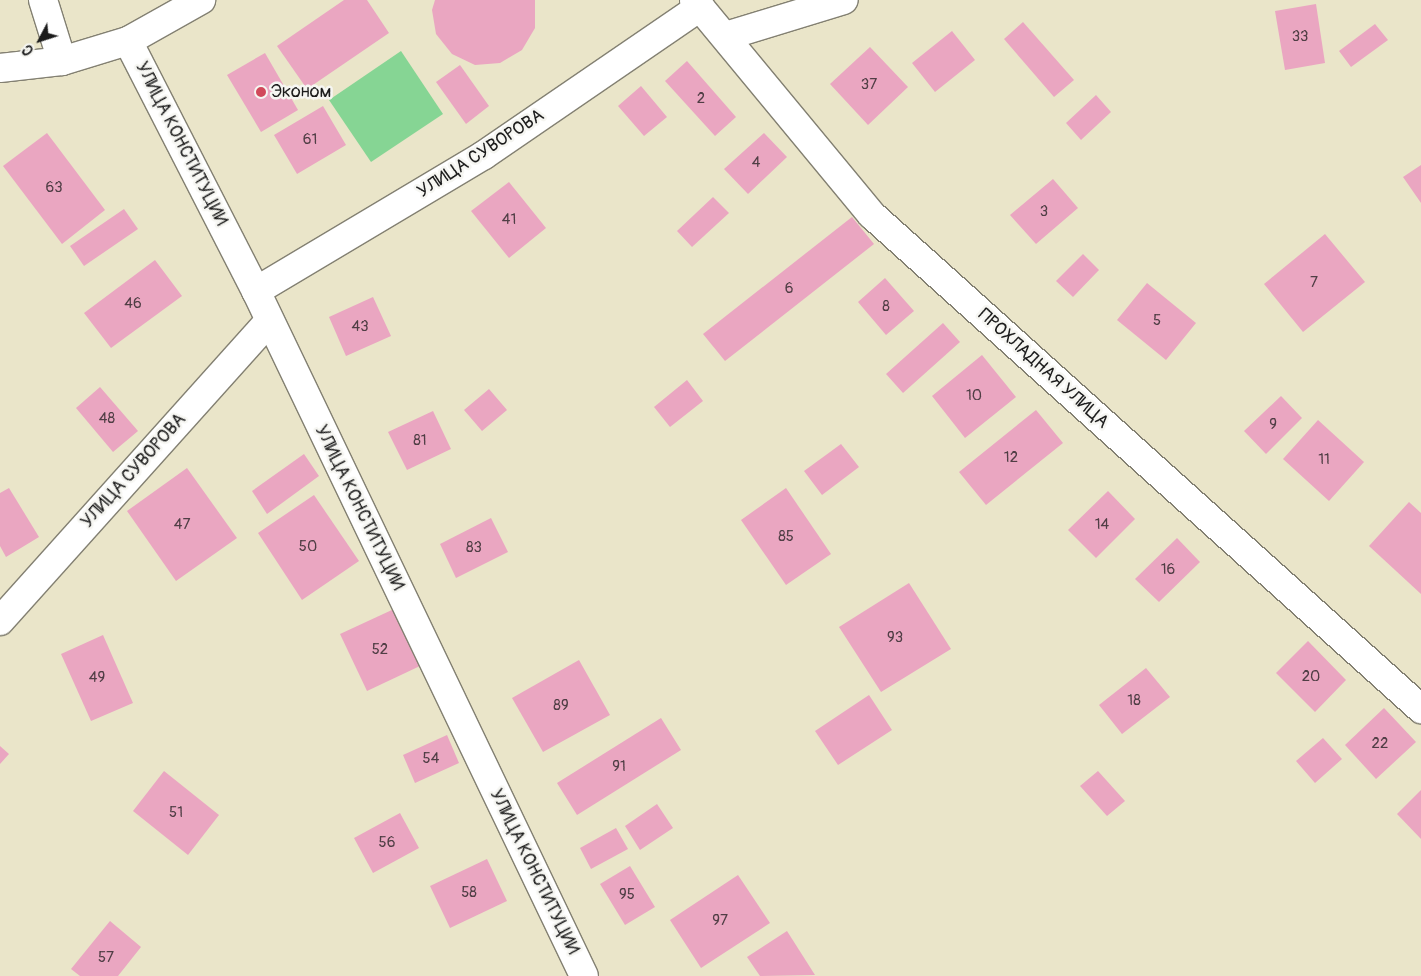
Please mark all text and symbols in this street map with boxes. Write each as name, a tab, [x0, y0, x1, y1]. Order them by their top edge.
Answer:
north arrow	[15, 15, 65, 65]
house number: 33	[1292, 28, 1308, 46]
text: С	[19, 41, 37, 59]
street label: УЛИЦА КОНСТИТУЦИИ	[130, 58, 232, 230]
house number: 37	[861, 76, 877, 94]
place label: Эконом	[271, 81, 331, 103]
marker: Эконом	[255, 86, 267, 98]
house number: 2	[697, 90, 705, 108]
street label: УЛИЦА СУВОРОВА	[414, 105, 548, 203]
house number: 61	[303, 131, 317, 149]
house number: 4	[752, 154, 760, 172]
house number: 63	[45, 179, 63, 197]
house number: 3	[1040, 203, 1048, 221]
house number: 41	[502, 211, 516, 229]
house number: 7	[1310, 274, 1318, 292]
house number: 6	[785, 280, 793, 298]
house number: 46	[124, 295, 142, 313]
house number: 8	[882, 298, 890, 316]
street label: ПРОХЛАДНАЯ УЛИЦА	[973, 305, 1113, 433]
house number: 5	[1153, 312, 1161, 330]
house number: 43	[351, 318, 369, 336]
house number: 10	[966, 387, 982, 405]
street label: УЛИЦА СУВОРОВА	[77, 409, 191, 533]
house number: 48	[99, 410, 115, 428]
house number: 9	[1269, 416, 1277, 434]
street label: УЛИЦА КОНСТИТУЦИИ	[310, 422, 408, 594]
house number: 81	[413, 432, 427, 450]
house number: 12	[1004, 449, 1018, 467]
house number: 11	[1318, 451, 1330, 469]
house number: 47	[174, 516, 190, 534]
house number: 14	[1095, 516, 1109, 534]
house number: 85	[778, 528, 794, 546]
house number: 50	[299, 538, 317, 556]
house number: 83	[466, 539, 482, 557]
house number: 16	[1161, 561, 1175, 579]
house number: 93	[887, 629, 903, 647]
house number: 52	[372, 641, 388, 659]
house number: 20	[1302, 668, 1320, 686]
house number: 49	[89, 669, 105, 687]
house number: 18	[1127, 692, 1141, 710]
house number: 89	[553, 697, 569, 715]
house number: 22	[1372, 735, 1388, 753]
house number: 54	[423, 750, 439, 768]
house number: 91	[612, 758, 626, 776]
street label: УЛИЦА КОНСТИТУЦИИ	[485, 786, 583, 958]
house number: 51	[169, 804, 183, 822]
house number: 56	[379, 834, 395, 852]
house number: 58	[461, 884, 477, 902]
house number: 95	[619, 886, 635, 904]
house number: 97	[712, 912, 728, 930]
house number: 57	[98, 949, 114, 967]

